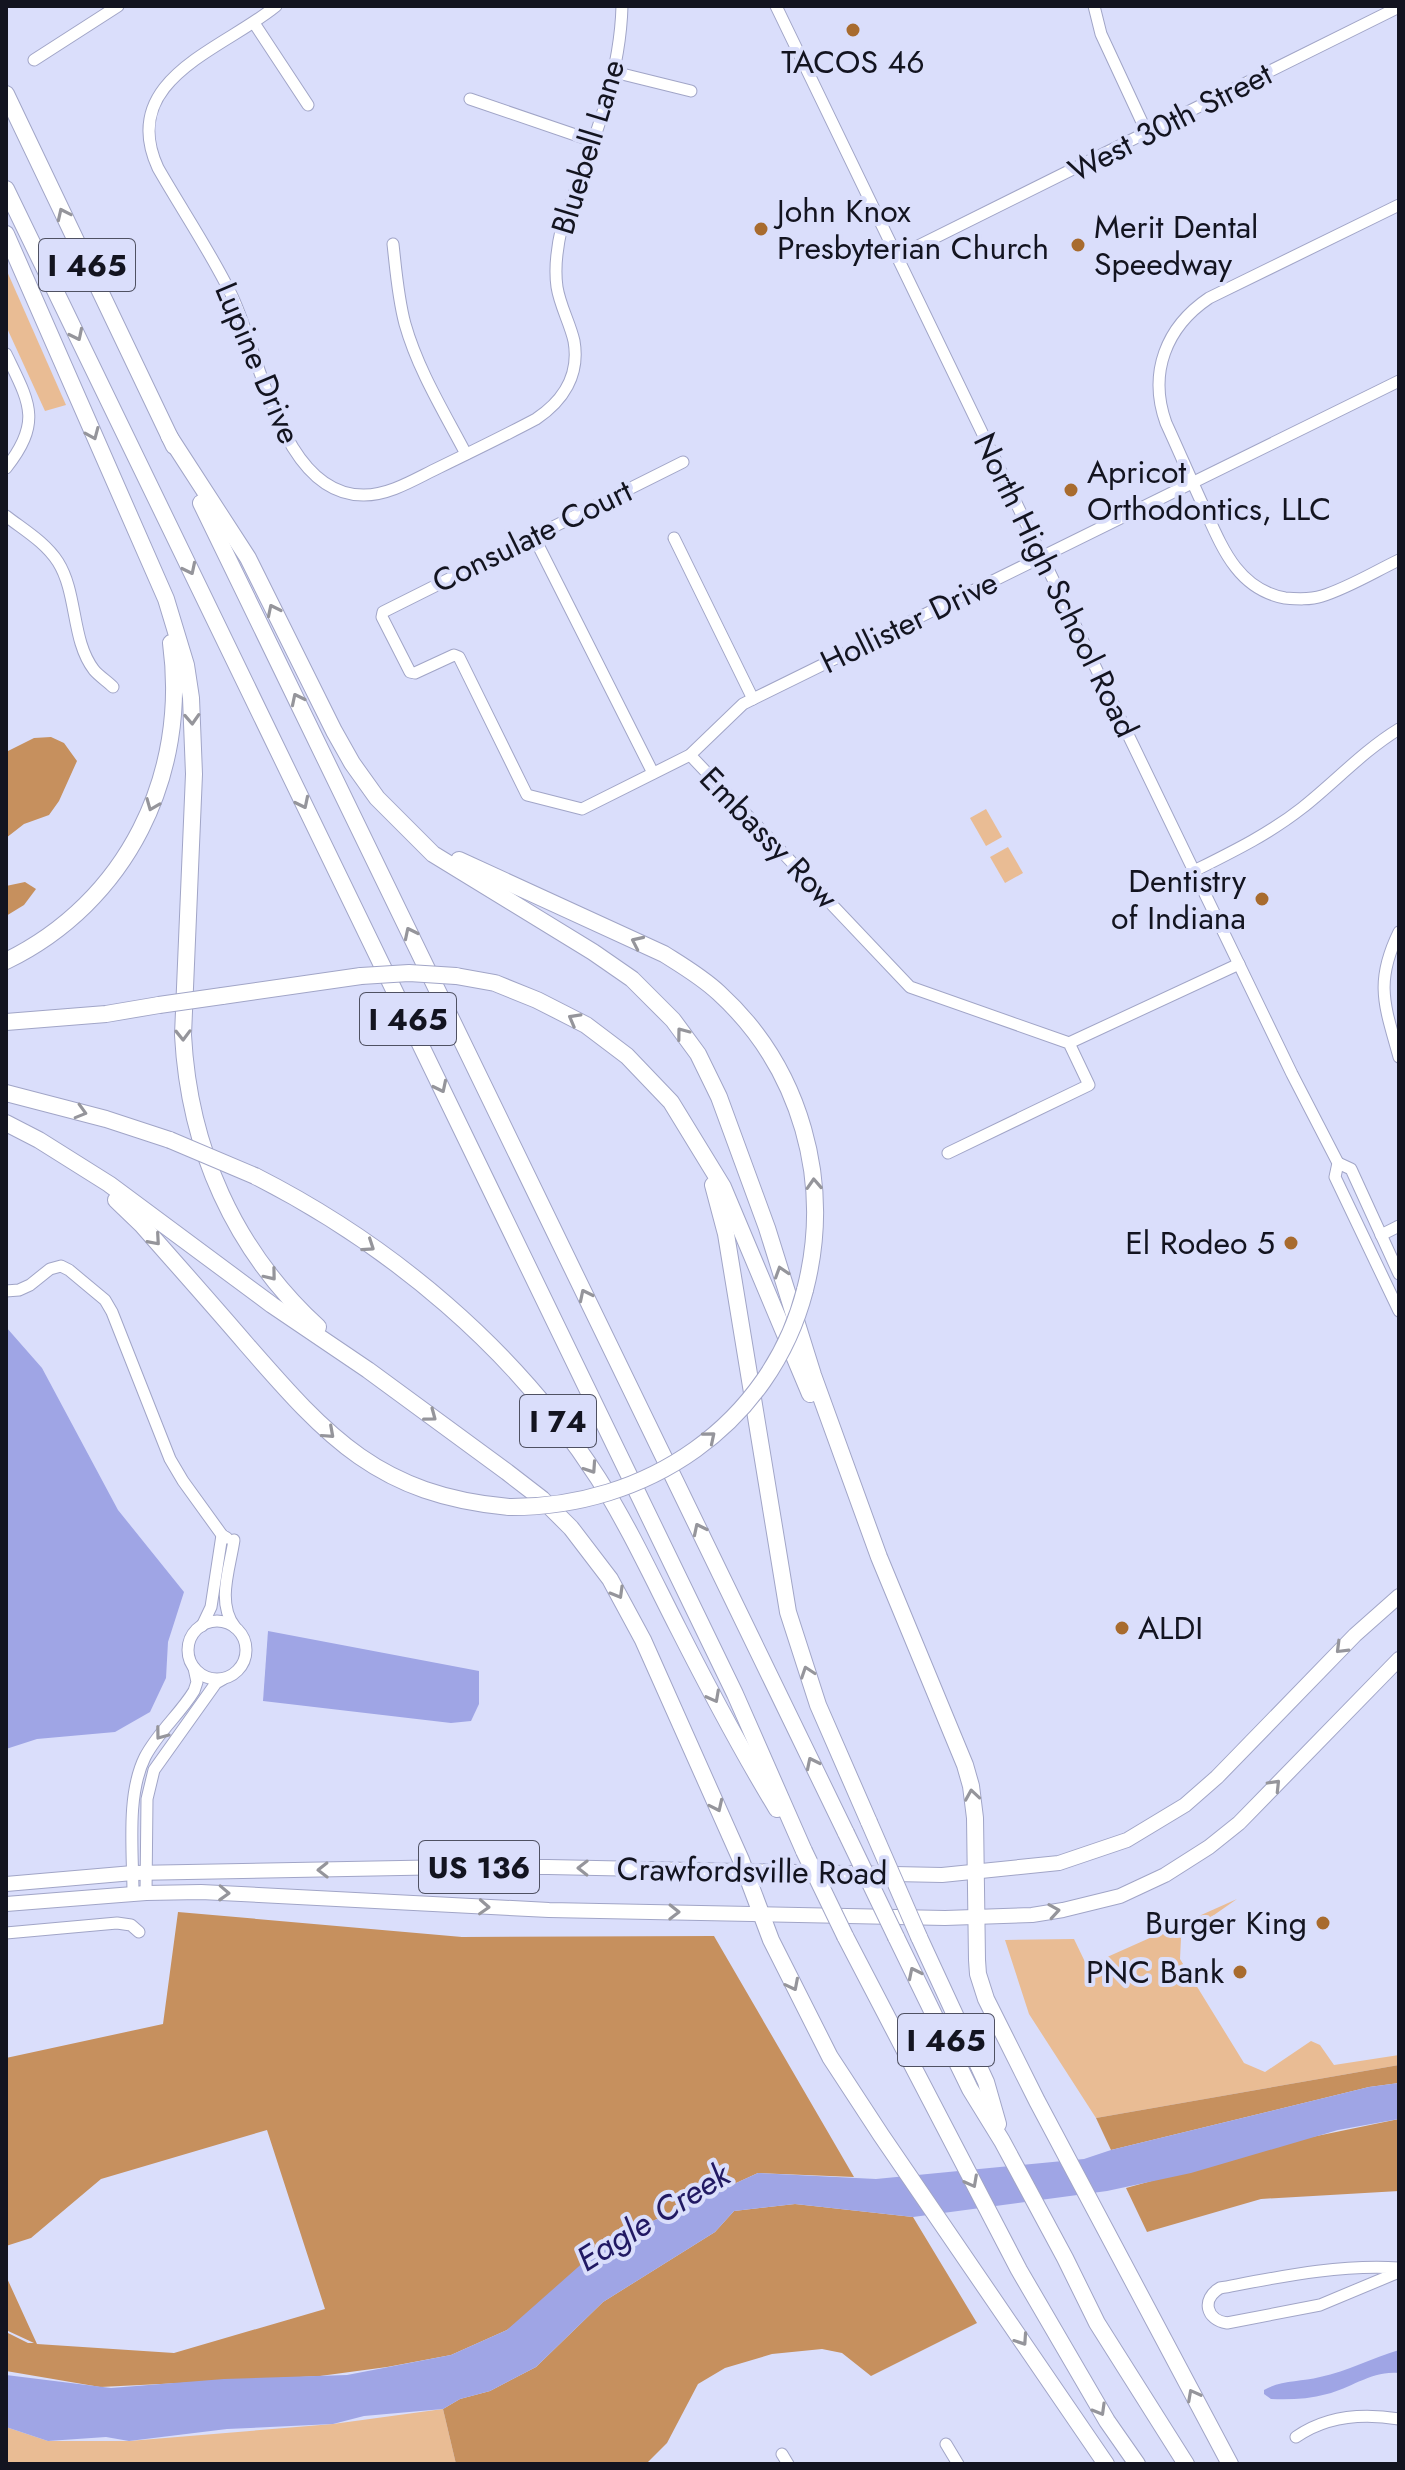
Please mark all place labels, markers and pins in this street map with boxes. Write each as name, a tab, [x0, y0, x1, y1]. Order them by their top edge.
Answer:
marker: TACOS 46	[844, 21, 862, 39]
place label: TACOS 46	[781, 39, 925, 85]
place label: John Knox Presbyterian Church	[773, 188, 1049, 271]
place label: Merit Dental Speedway	[1094, 204, 1258, 287]
marker: John Knox Presbyterian Church	[752, 220, 770, 238]
marker: Merit Dental Speedway	[1069, 236, 1087, 254]
place label: Apricot Orthodontics, LLC	[1087, 449, 1331, 532]
marker: Apricot Orthodontics, LLC	[1062, 481, 1080, 499]
place label: Dentistry of Indiana	[1111, 858, 1247, 941]
marker: Dentistry of Indiana	[1253, 890, 1271, 908]
place label: El Rodeo 5	[1125, 1220, 1275, 1266]
marker: El Rodeo 5	[1282, 1234, 1300, 1252]
place label: ALDI	[1138, 1605, 1203, 1651]
marker: ALDI	[1113, 1619, 1131, 1637]
place label: Burger King	[1145, 1900, 1307, 1946]
marker: Burger King	[1314, 1914, 1332, 1932]
place label: PNC Bank	[1086, 1949, 1225, 1995]
marker: PNC Bank	[1231, 1963, 1249, 1981]

